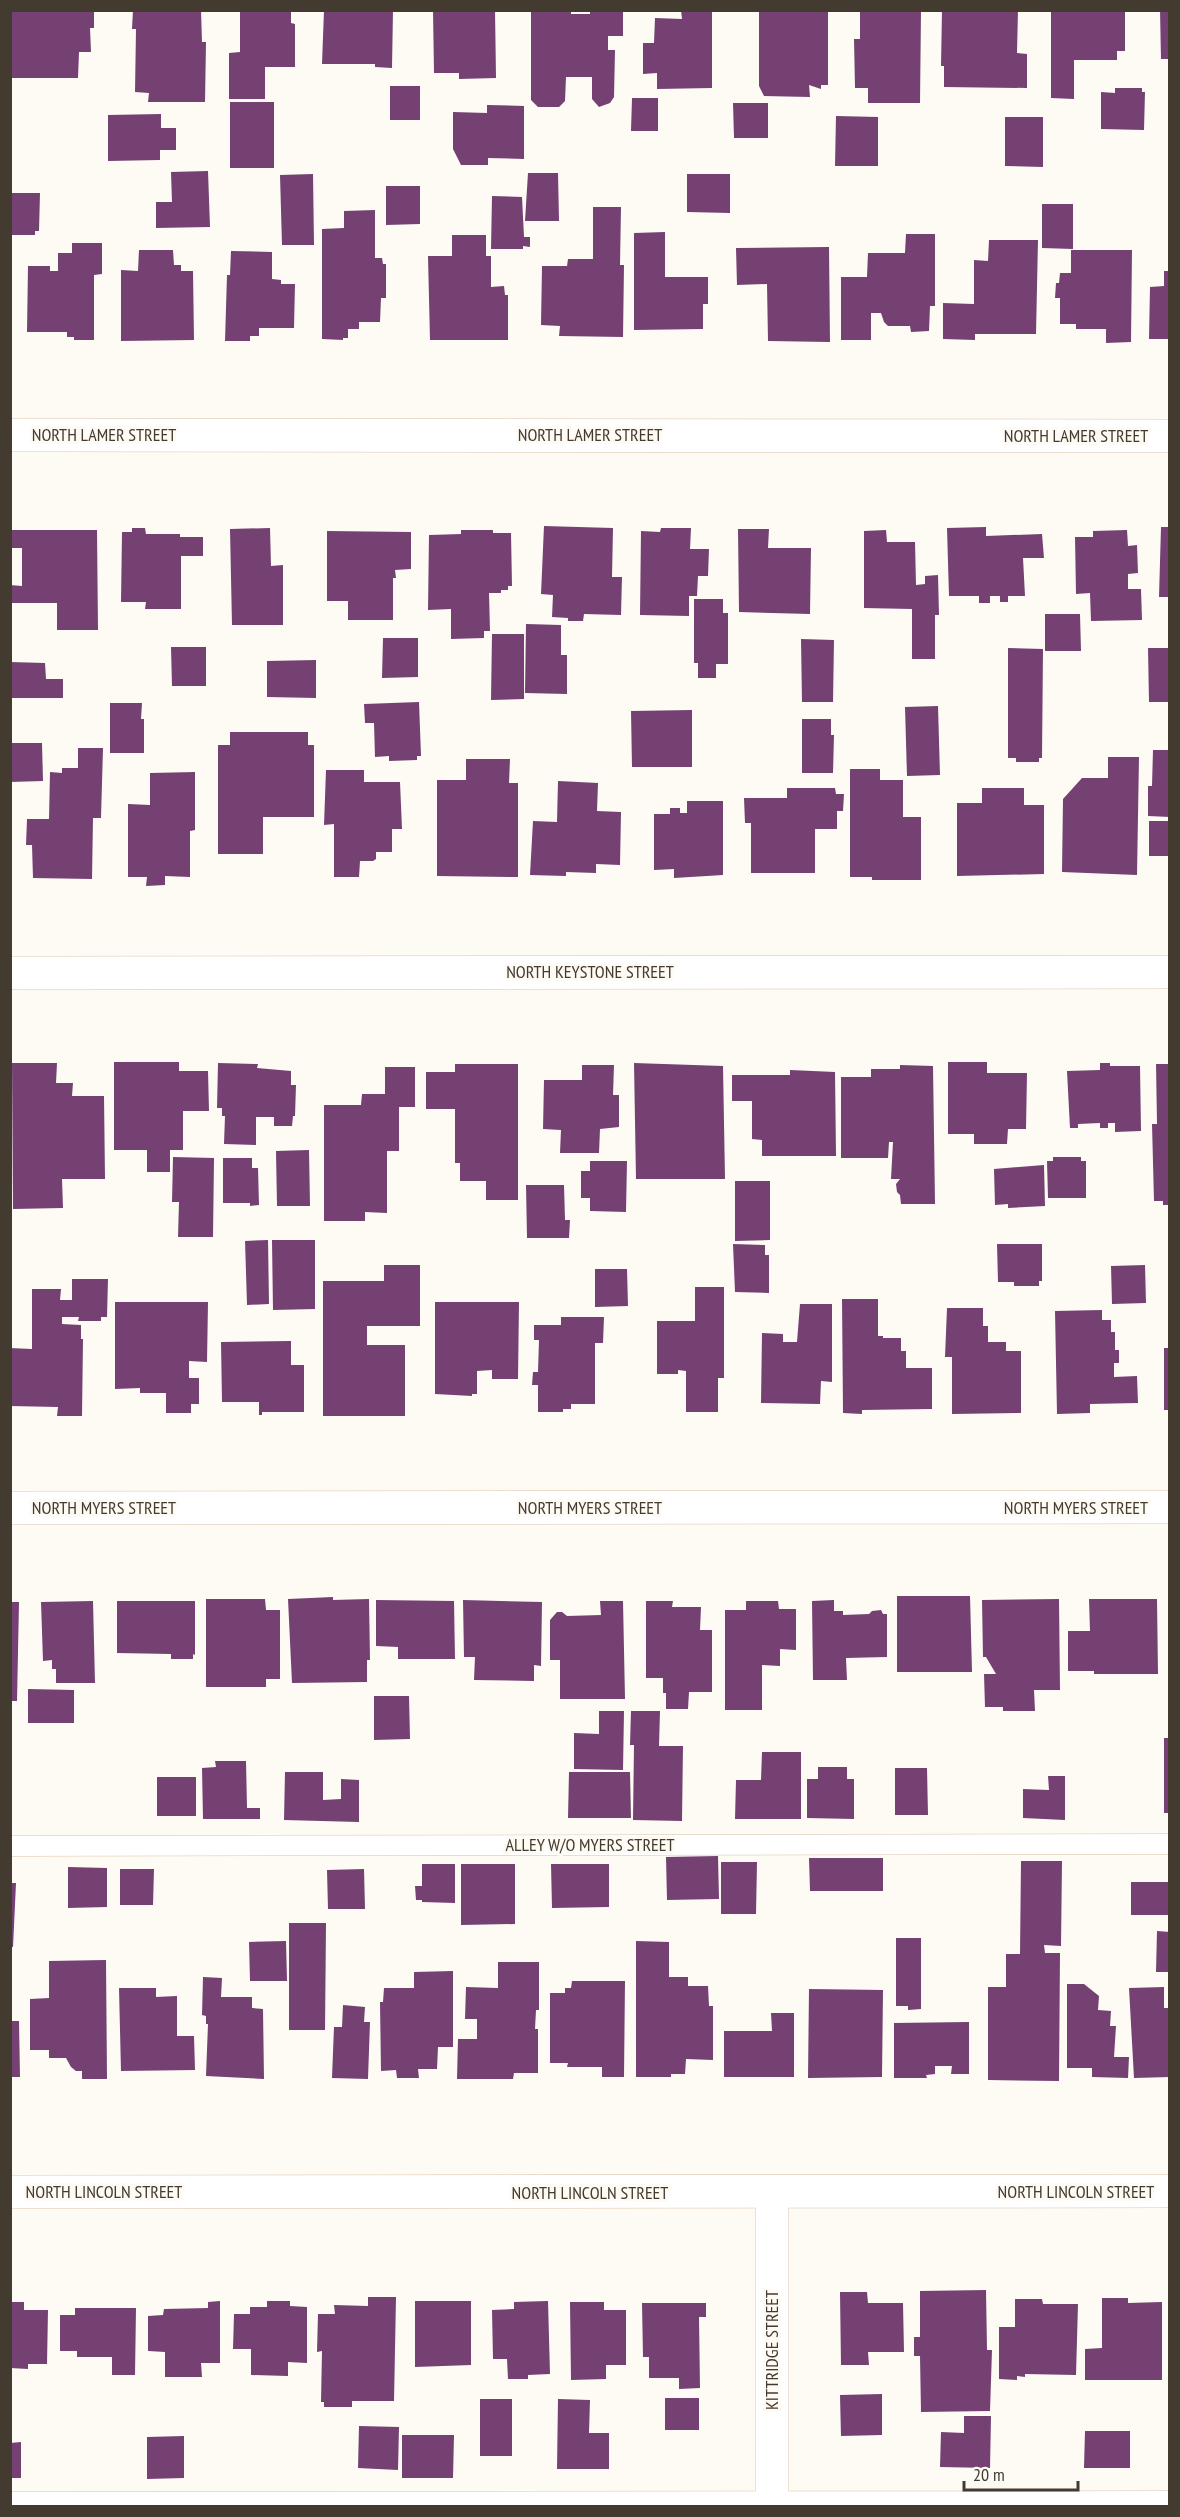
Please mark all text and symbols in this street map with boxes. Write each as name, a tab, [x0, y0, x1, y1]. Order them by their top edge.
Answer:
street label: NORTH LAMER STREET	[32, 423, 176, 446]
street label: NORTH LAMER STREET	[518, 423, 662, 446]
street label: NORTH LAMER STREET	[1004, 424, 1148, 447]
street label: NORTH KEYSTONE STREET	[506, 960, 674, 983]
street label: NORTH MYERS STREET	[32, 1496, 176, 1519]
street label: NORTH MYERS STREET	[518, 1496, 662, 1519]
street label: NORTH MYERS STREET	[1004, 1496, 1148, 1519]
street label: ALLEY W/O MYERS STREET	[505, 1833, 675, 1856]
street label: NORTH LINCOLN STREET	[26, 2180, 182, 2203]
street label: NORTH LINCOLN STREET	[998, 2180, 1154, 2203]
street label: NORTH LINCOLN STREET	[512, 2181, 668, 2204]
street label: KITTRIDGE STREET	[760, 2290, 783, 2410]
scale bar	[964, 2454, 1078, 2492]
text: 20 m	[973, 2463, 1005, 2486]

